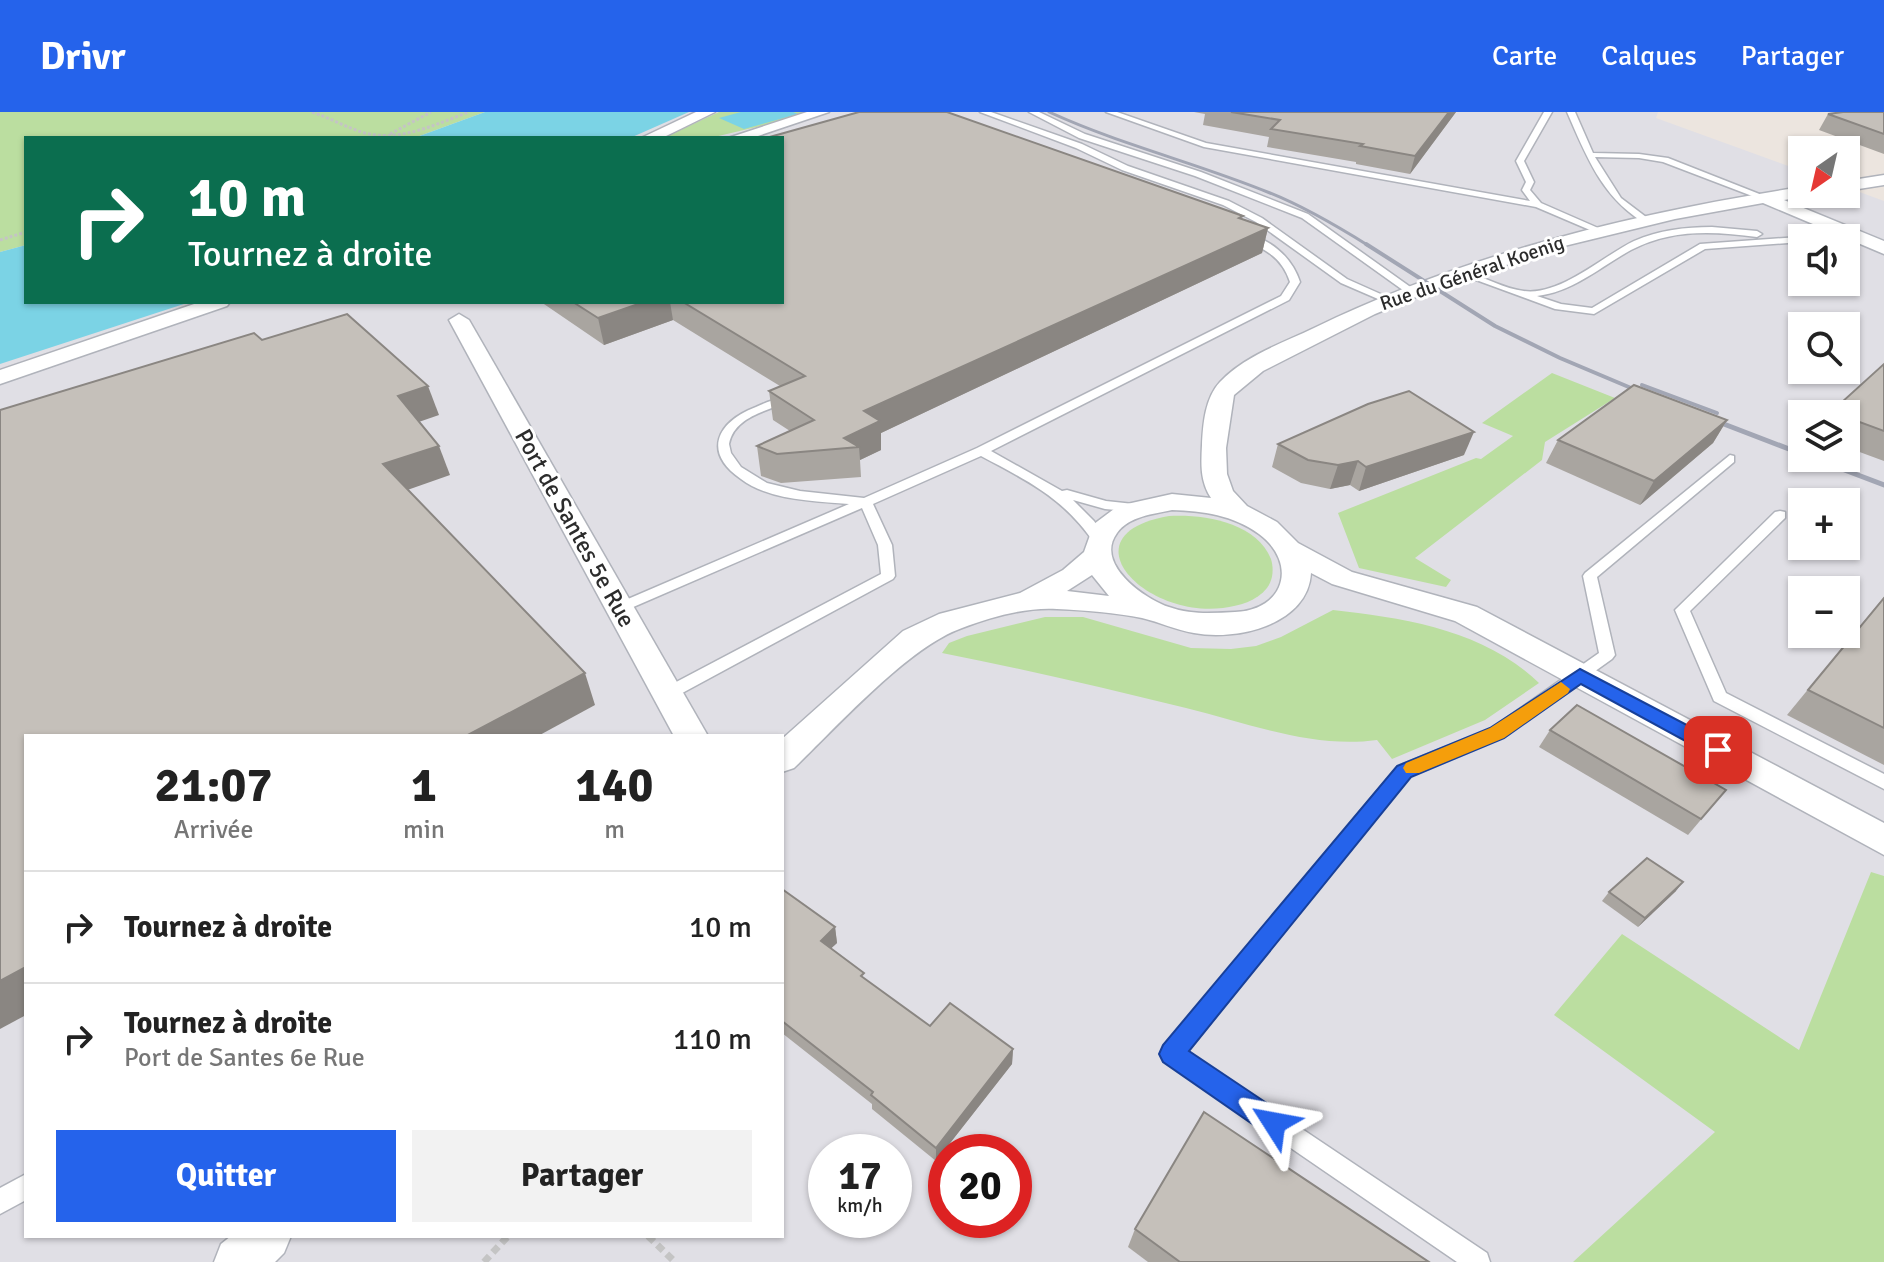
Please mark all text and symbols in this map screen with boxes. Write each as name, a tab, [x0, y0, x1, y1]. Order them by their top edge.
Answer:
text: Drivr	[40, 33, 126, 80]
text: Carte	[1492, 39, 1557, 73]
text: Calques	[1601, 39, 1697, 73]
text: Partager	[1741, 39, 1844, 73]
north arrow	[1788, 136, 1860, 208]
map controls	[1788, 136, 1860, 648]
text: 10 m	[188, 163, 306, 232]
icon: right	[56, 168, 160, 272]
button: sound	[1788, 224, 1860, 296]
street label: Rue du Général Koenig	[1377, 230, 1567, 316]
text: Tournez à droite	[188, 232, 432, 277]
button: search	[1788, 312, 1860, 384]
button: layers	[1788, 400, 1860, 472]
street label: Port de Santes 5e Rue	[508, 424, 642, 632]
button: +	[1788, 488, 1860, 560]
button: −	[1788, 576, 1860, 648]
pin	[1684, 716, 1752, 784]
icon: arrive	[1696, 728, 1740, 772]
text: 21:07	[155, 756, 272, 815]
text: 1	[411, 756, 437, 815]
text: 140	[576, 756, 653, 815]
text: Arrivée	[174, 814, 253, 846]
text: min	[403, 814, 445, 846]
text: m	[604, 814, 625, 846]
icon: right	[56, 905, 100, 949]
text: Tournez à droite	[124, 909, 332, 946]
text: 10 m	[689, 909, 752, 946]
text: Tournez à droite	[124, 1005, 332, 1042]
icon: right	[56, 1017, 100, 1061]
text: 110 m	[673, 1021, 752, 1058]
text: Port de Santes 6e Rue	[124, 1042, 365, 1074]
position arrow	[1232, 1081, 1316, 1165]
button: Quitter	[56, 1130, 396, 1222]
button: Partager	[412, 1130, 752, 1222]
speed limit sign: 20	[928, 1134, 1032, 1238]
text: 17	[838, 1151, 882, 1201]
text: km/h	[837, 1193, 883, 1218]

